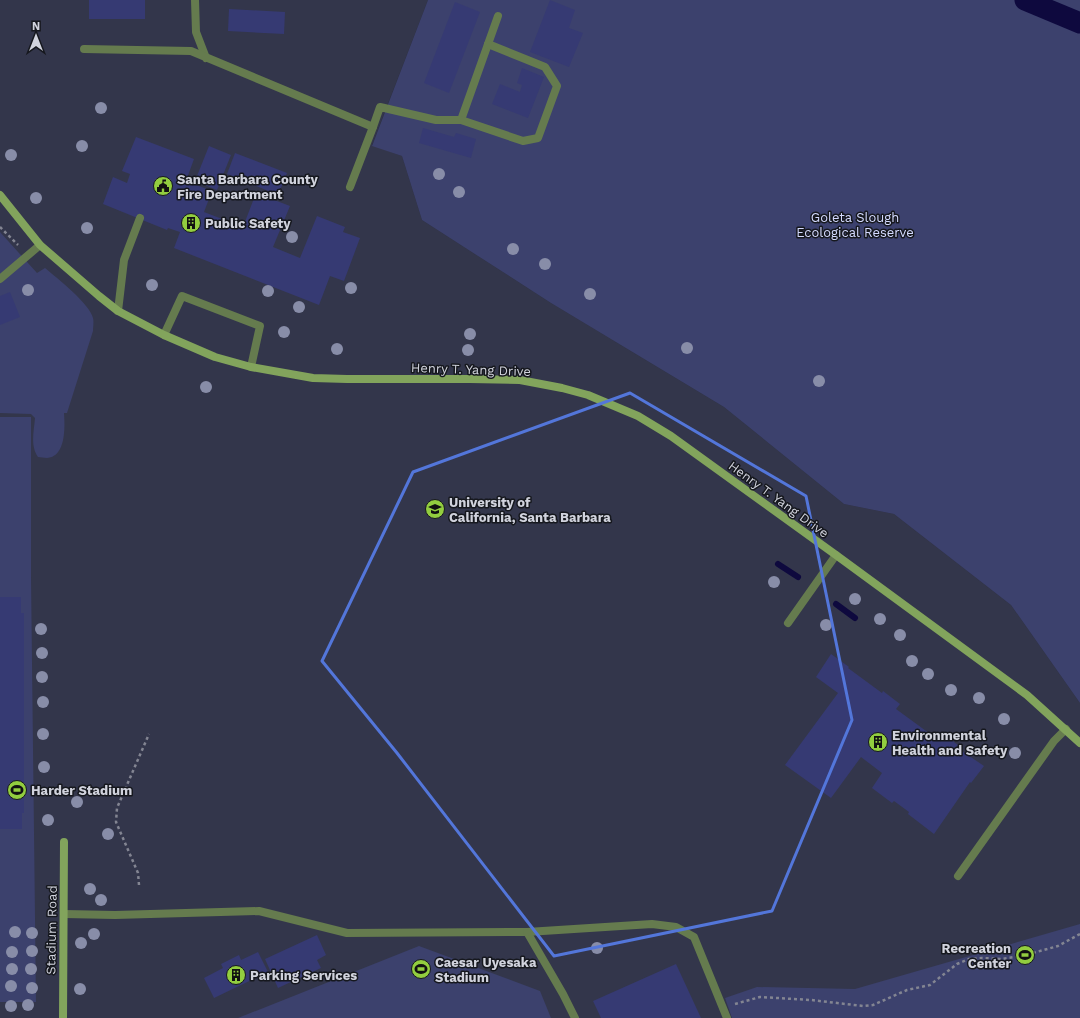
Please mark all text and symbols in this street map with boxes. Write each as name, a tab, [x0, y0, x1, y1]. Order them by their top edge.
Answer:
north arrow	[16, 16, 56, 56]
text: N	[32, 20, 40, 33]
place label: Santa Barbara County Fire Department	[177, 172, 318, 202]
public building icon: Santa Barbara County Fire Department	[152, 175, 174, 197]
park label: Goleta Slough Ecological Reserve	[796, 210, 914, 240]
building icon: Public Safety	[180, 212, 202, 234]
place label: Public Safety	[205, 216, 291, 231]
street label: Henry T. Yang Drive	[411, 360, 531, 379]
street label: Henry T. Yang Drive	[726, 458, 832, 541]
place label: University of California, Santa Barbara	[449, 495, 611, 525]
school or university icon: University of California, Santa Barbara	[424, 498, 446, 520]
place label: Environmental Health and Safety	[892, 728, 1008, 758]
building icon: Environmental Health and Safety	[867, 731, 889, 753]
sports icon: Harder Stadium	[6, 779, 28, 801]
place label: Harder Stadium	[31, 783, 132, 798]
street label: Stadium Road	[43, 885, 60, 975]
place label: Recreation Center	[942, 941, 1011, 971]
sports icon: Recreation Center	[1014, 944, 1036, 966]
place label: Caesar Uyesaka Stadium	[435, 955, 537, 985]
sports icon: Caesar Uyesaka Stadium	[410, 958, 432, 980]
building icon: Parking Services	[225, 964, 247, 986]
place label: Parking Services	[250, 968, 357, 983]

